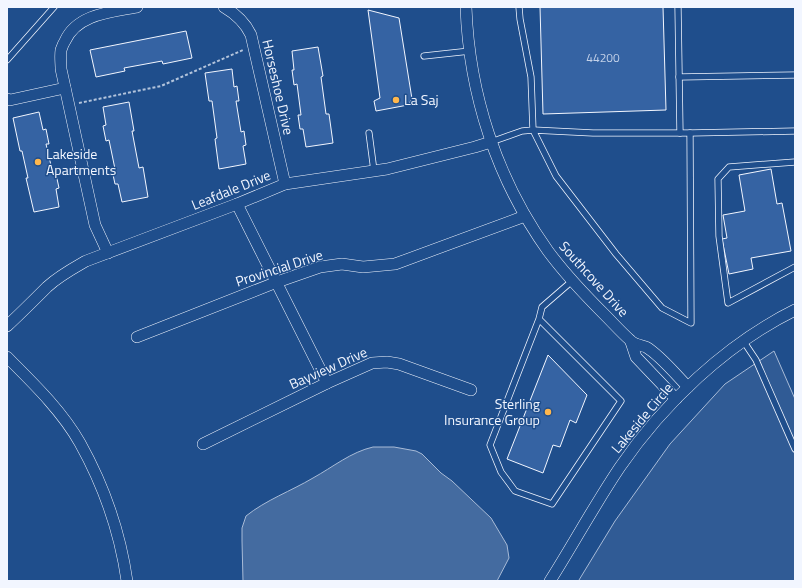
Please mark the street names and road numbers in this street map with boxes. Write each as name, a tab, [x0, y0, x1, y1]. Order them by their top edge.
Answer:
street label: Horseshoe Drive	[257, 37, 300, 137]
street label: Leafdale Drive	[188, 164, 274, 215]
street label: Southcove Drive	[555, 236, 634, 321]
street label: Provincial Drive	[232, 244, 325, 292]
street label: Bayview Drive	[285, 341, 370, 394]
street label: Lakeside Circle	[606, 378, 677, 457]

